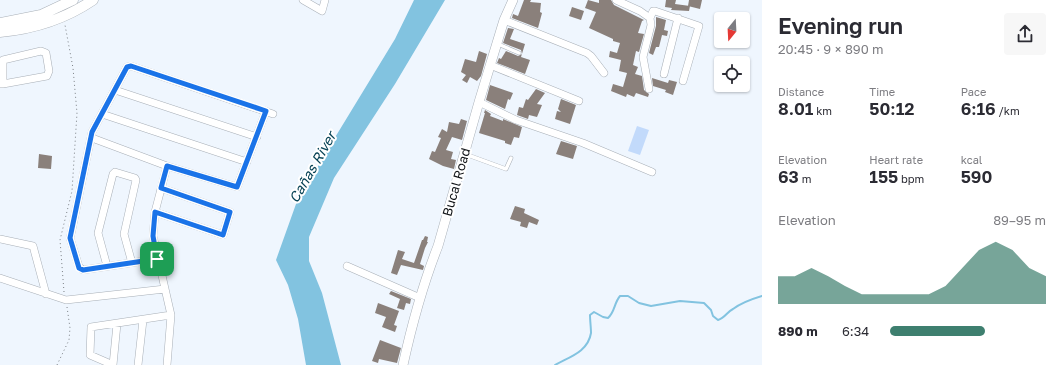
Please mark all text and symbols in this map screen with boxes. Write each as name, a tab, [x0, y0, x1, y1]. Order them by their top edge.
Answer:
north arrow	[714, 12, 750, 48]
map controls	[714, 12, 750, 92]
text: Evening run	[778, 12, 903, 39]
button: share	[1004, 13, 1046, 55]
text: 20:45 · 9 × 890 m	[778, 41, 884, 57]
button: locate	[714, 56, 750, 92]
text: Distance	[778, 85, 824, 98]
text: Time	[869, 85, 895, 98]
text: Pace	[961, 85, 986, 98]
text: 8.01	[778, 98, 813, 119]
text: 50:12	[869, 98, 914, 119]
text: 6:16	[961, 98, 996, 119]
text: km	[813, 104, 832, 117]
text: /km	[996, 104, 1020, 117]
water label: Cañas River	[285, 126, 340, 206]
street label: Bucal Road	[439, 146, 473, 218]
text: Elevation	[778, 153, 827, 166]
text: Heart rate	[869, 153, 923, 166]
text: kcal	[961, 153, 982, 166]
text: 63	[778, 166, 799, 187]
text: 155	[869, 166, 898, 187]
text: 590	[961, 166, 992, 187]
text: m	[799, 172, 811, 185]
text: bpm	[898, 172, 924, 185]
text: Elevation	[778, 212, 836, 228]
text: 89–95 m	[993, 212, 1046, 228]
pin	[140, 242, 174, 276]
icon: arrive	[146, 248, 168, 270]
text: 890 m	[778, 323, 818, 339]
text: 6:34	[842, 323, 869, 339]

